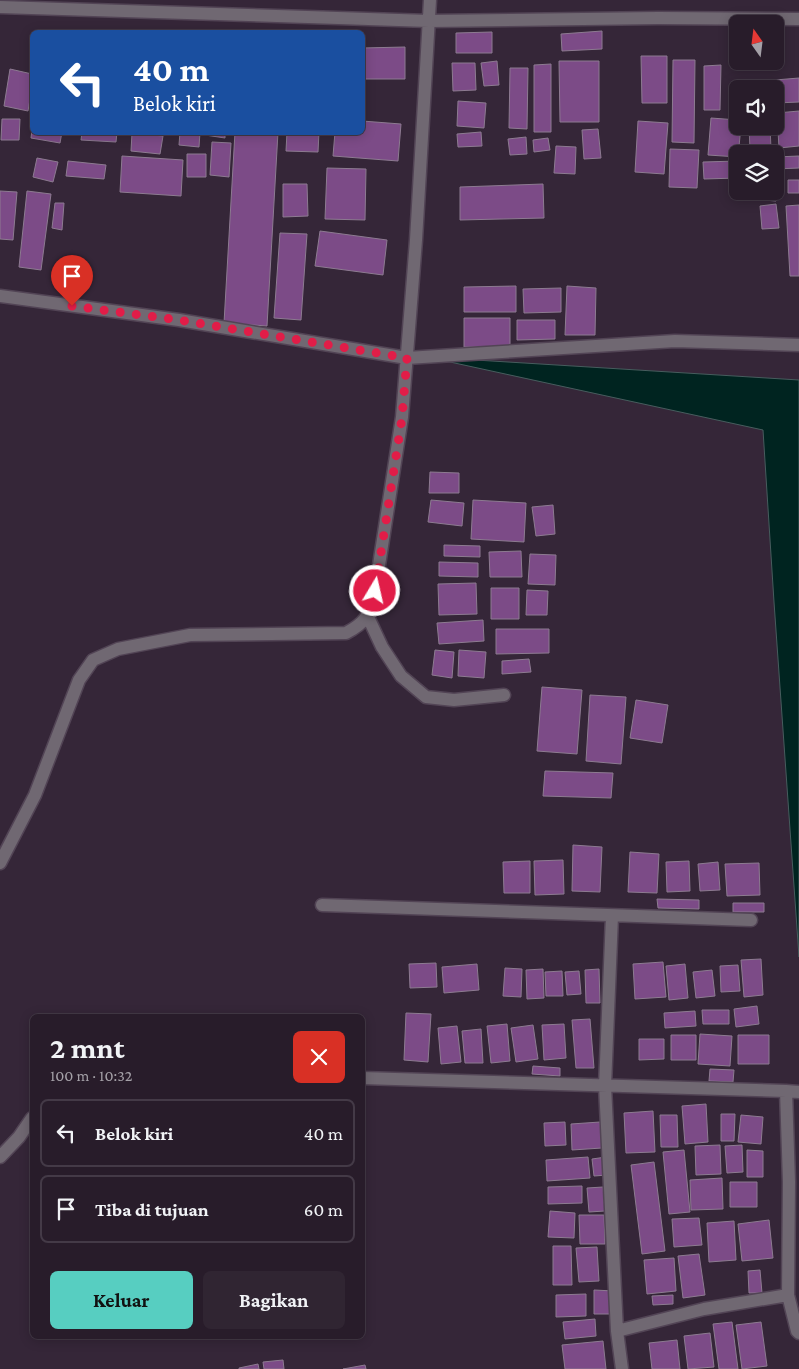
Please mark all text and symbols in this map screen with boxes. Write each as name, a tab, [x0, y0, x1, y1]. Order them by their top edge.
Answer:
north arrow	[729, 15, 784, 70]
map controls	[729, 15, 784, 200]
icon: left	[50, 50, 115, 115]
text: 40 m	[133, 50, 210, 89]
button: sound	[729, 80, 784, 135]
text: Belok kiri	[133, 91, 216, 116]
button: layers	[729, 145, 784, 200]
pin	[51, 255, 93, 306]
icon: arrive	[58, 262, 86, 290]
position arrow	[348, 564, 400, 616]
text: 2 mnt	[50, 1031, 125, 1064]
button: close	[293, 1031, 345, 1083]
text: 100 m · 10:32	[50, 1067, 132, 1084]
icon: left	[52, 1119, 80, 1147]
text: Belok kiri	[95, 1123, 173, 1144]
text: 40 m	[304, 1123, 343, 1144]
icon: arrive	[52, 1195, 80, 1223]
text: Tiba di tujuan	[95, 1199, 209, 1220]
text: 60 m	[304, 1199, 343, 1220]
button: Keluar	[50, 1271, 193, 1329]
button: Bagikan	[203, 1271, 345, 1329]

